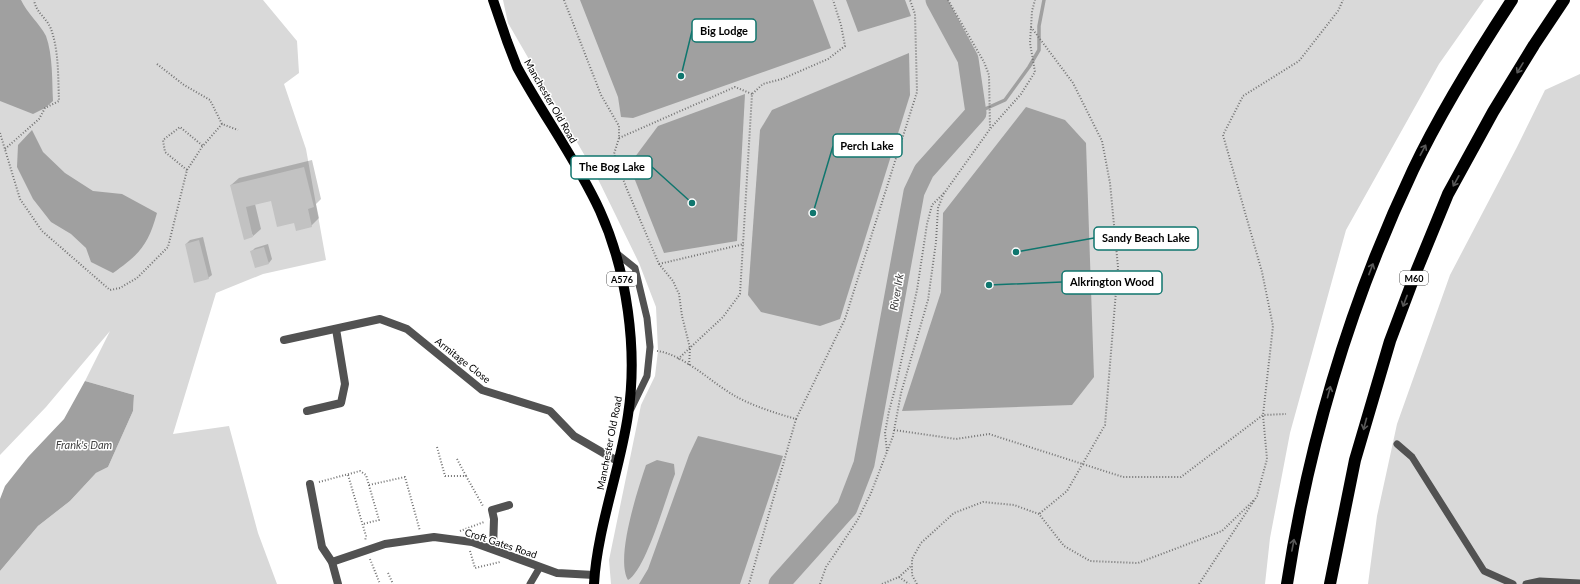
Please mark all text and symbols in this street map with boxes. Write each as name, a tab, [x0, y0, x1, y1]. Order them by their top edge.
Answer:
callout: Big Lodge	[692, 19, 756, 42]
text: Big Lodge	[700, 24, 748, 37]
street label: Manchester Old Road	[522, 57, 580, 145]
one-way arrow	[1516, 62, 1524, 73]
callout: Perch Lake	[833, 134, 902, 157]
text: Perch Lake	[840, 139, 894, 152]
one-way arrow	[1420, 144, 1428, 156]
callout: The Bog Lake	[571, 156, 652, 179]
text: The Bog Lake	[579, 160, 645, 173]
one-way arrow	[1451, 175, 1459, 187]
callout: Sandy Beach Lake	[1094, 227, 1198, 250]
text: Sandy Beach Lake	[1102, 231, 1190, 244]
one-way arrow	[1368, 263, 1376, 275]
callout: Alkrington Wood	[1062, 271, 1162, 294]
road number: M60	[1400, 271, 1428, 285]
road number: A576	[607, 272, 637, 286]
water label: River Irk	[886, 272, 906, 311]
text: Alkrington Wood	[1069, 275, 1154, 288]
one-way arrow	[1401, 294, 1409, 306]
street label: Armitage Close	[433, 335, 493, 385]
one-way arrow	[1326, 385, 1333, 398]
street label: Manchester Old Road	[594, 395, 624, 491]
one-way arrow	[1361, 417, 1368, 430]
water label: Frank's Dam	[56, 438, 113, 451]
street label: Croft Gates Road	[463, 526, 539, 560]
one-way arrow	[1289, 539, 1297, 552]

